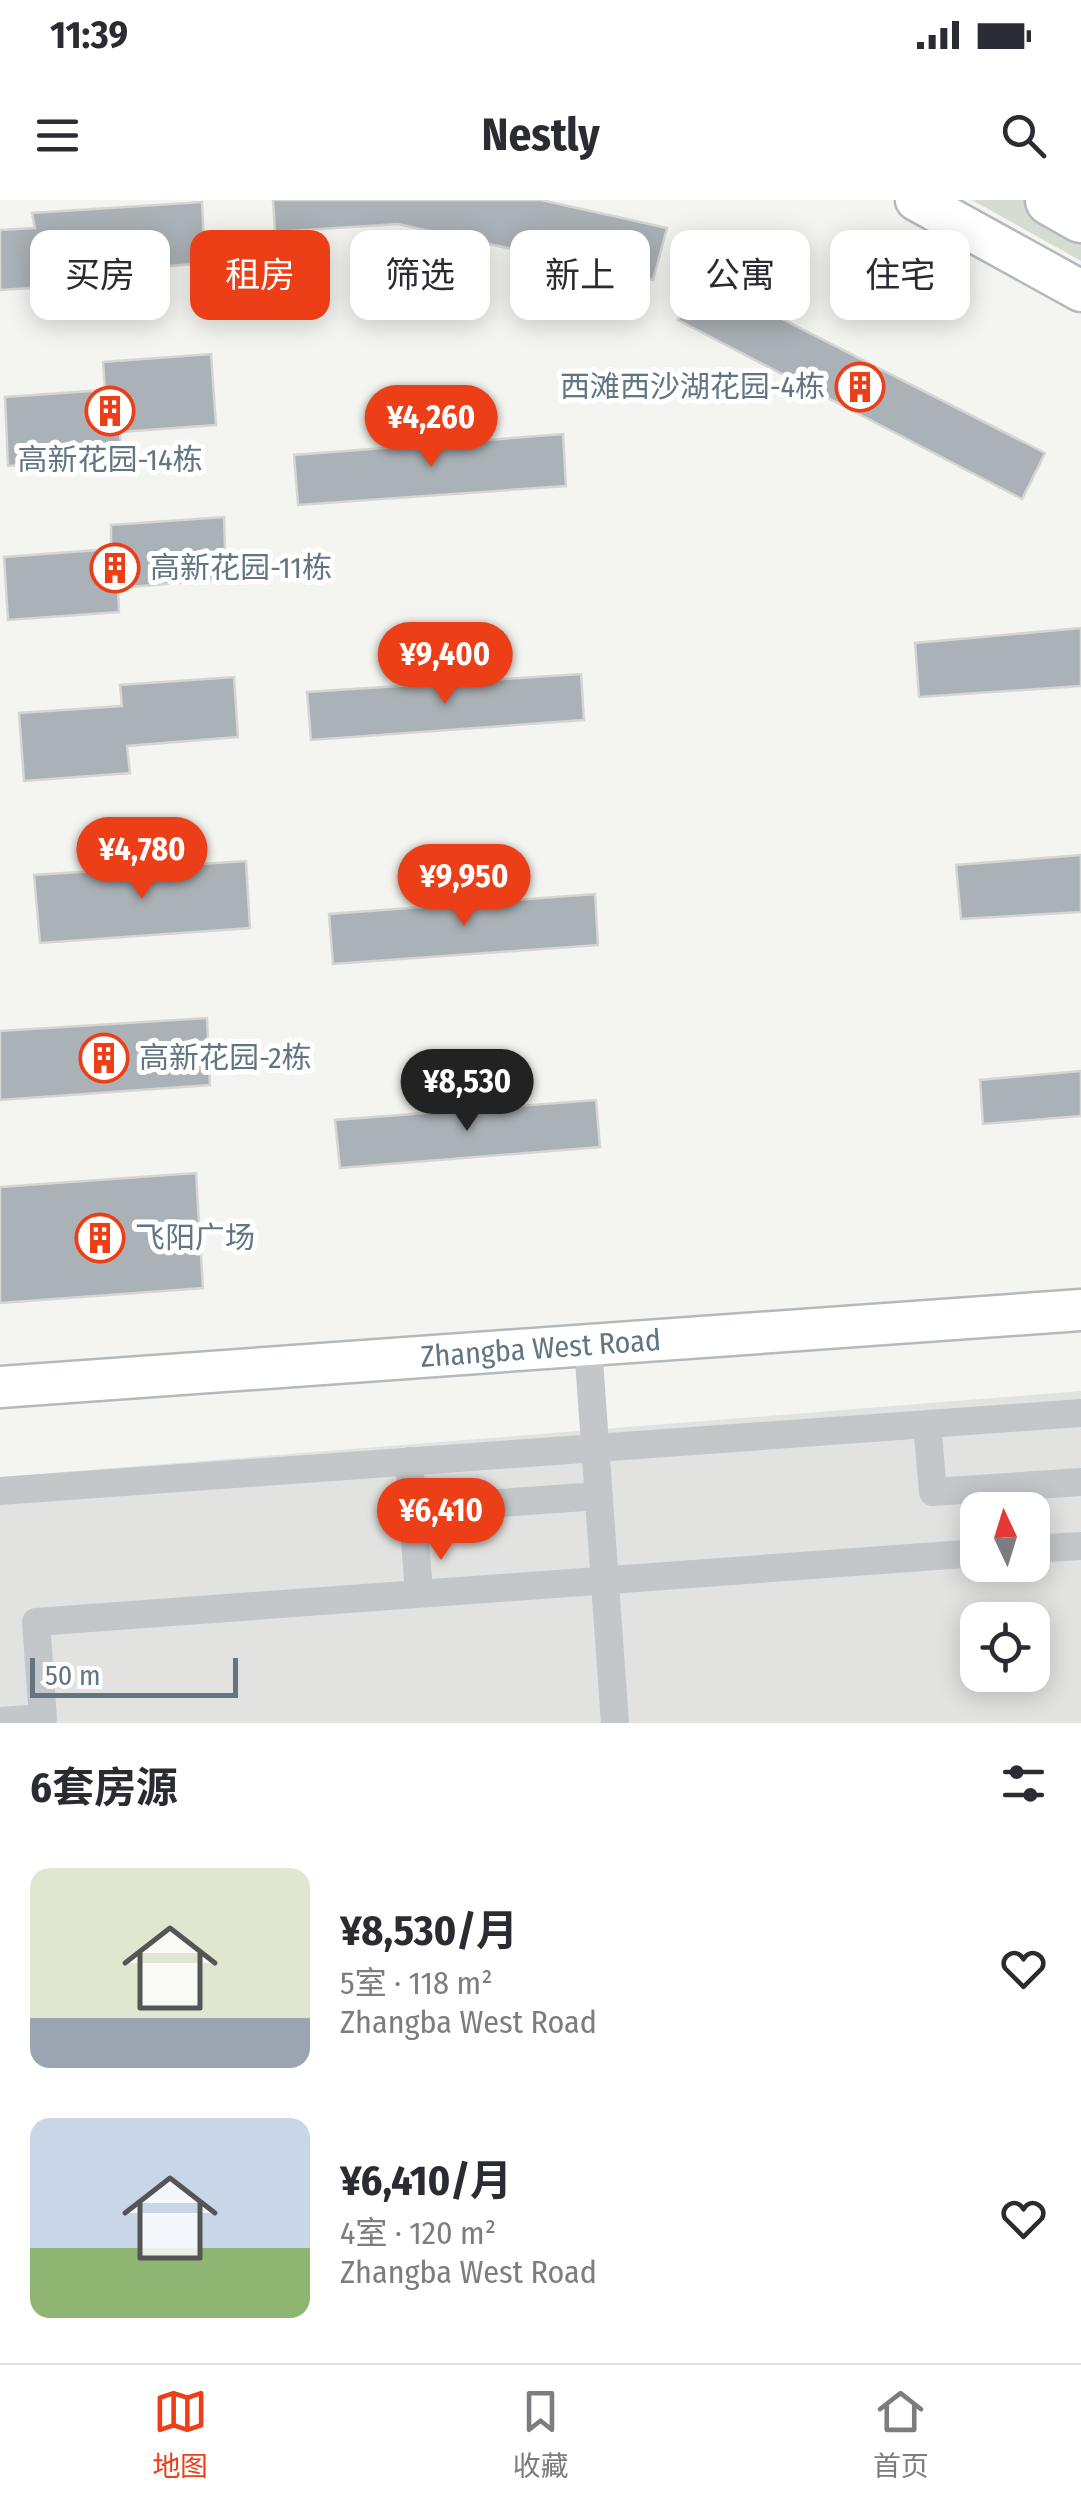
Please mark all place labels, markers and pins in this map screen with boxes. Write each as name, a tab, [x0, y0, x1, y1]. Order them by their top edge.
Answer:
building icon: 西滩西沙湖花园-4栋	[834, 361, 886, 413]
place label: 西滩西沙湖花园-4栋	[560, 369, 825, 405]
building icon: 高新花园-14栋	[84, 385, 136, 437]
pin: ¥4,260	[350, 385, 512, 470]
place label: 高新花园-14栋	[17, 442, 203, 478]
building icon: 高新花园-11栋	[89, 542, 141, 594]
place label: 高新花园-11栋	[150, 550, 332, 586]
pin: ¥9,400	[364, 622, 526, 707]
pin: ¥4,780	[61, 817, 223, 902]
pin: ¥9,950	[383, 844, 545, 929]
building icon: 高新花园-2栋	[78, 1032, 130, 1084]
place label: 高新花园-2栋	[139, 1040, 311, 1076]
pin: ¥8,530	[386, 1049, 548, 1134]
building icon: 飞阳广场	[74, 1212, 126, 1264]
place label: 飞阳广场	[135, 1220, 255, 1256]
pin: ¥6,410	[360, 1478, 522, 1563]

